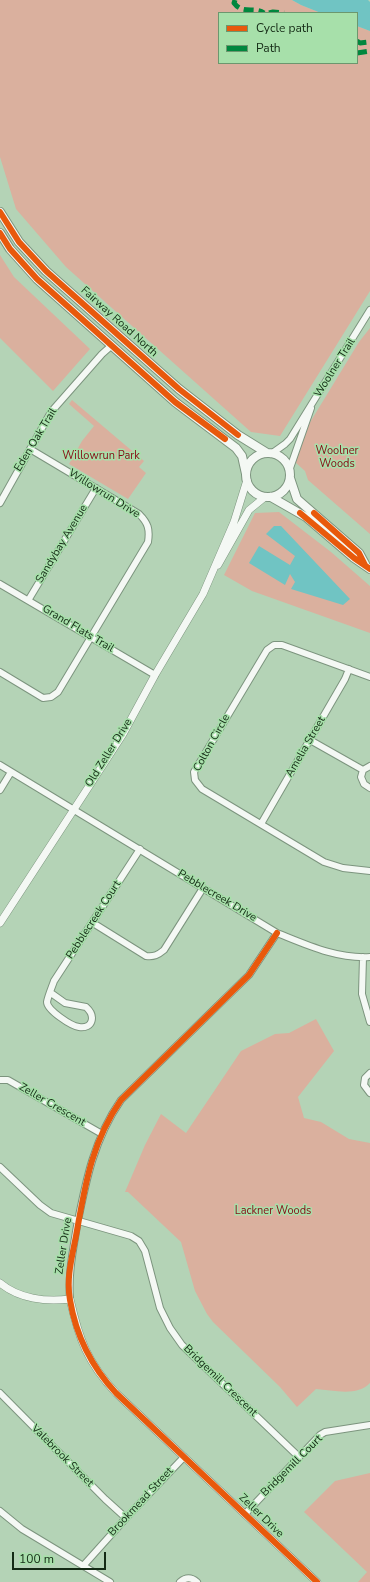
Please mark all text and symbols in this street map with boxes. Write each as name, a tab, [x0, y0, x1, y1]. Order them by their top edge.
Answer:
legend	[218, 12, 358, 64]
text: Cycle path	[256, 20, 313, 36]
text: Path	[256, 40, 281, 56]
street label: Fairway Road North	[78, 284, 160, 360]
street label: Woolner Trail	[312, 336, 358, 400]
street label: Eden Oak Trail	[12, 406, 60, 474]
park label: Woolner Woods	[316, 444, 358, 470]
park label: Willowrun Park	[62, 449, 140, 463]
street label: Willowrun Drive	[66, 467, 142, 521]
street label: Sandybay Avenue	[33, 502, 91, 586]
street label: Grand Flats Trail	[40, 602, 116, 656]
street label: Colton Circle	[191, 712, 233, 774]
street label: Amelia Street	[283, 714, 329, 780]
street label: Old Zeller Drive	[83, 716, 135, 790]
street label: Pebblecreek Drive	[175, 867, 259, 925]
street label: Pebblecreek Court	[64, 878, 124, 962]
street label: Zeller Crescent	[16, 1081, 88, 1129]
park label: Lackner Woods	[235, 1204, 311, 1218]
street label: Zeller Drive	[53, 1217, 75, 1275]
street label: Bridgemill Crescent	[180, 1342, 260, 1420]
street label: Valebrook Street	[28, 1422, 96, 1490]
street label: Bridgemill Court	[259, 1433, 325, 1499]
street label: Brookmead Street	[106, 1465, 176, 1539]
street label: Zeller Drive	[236, 1491, 286, 1541]
scale bar	[14, 1544, 108, 1570]
text: 100 m	[19, 1551, 54, 1567]

